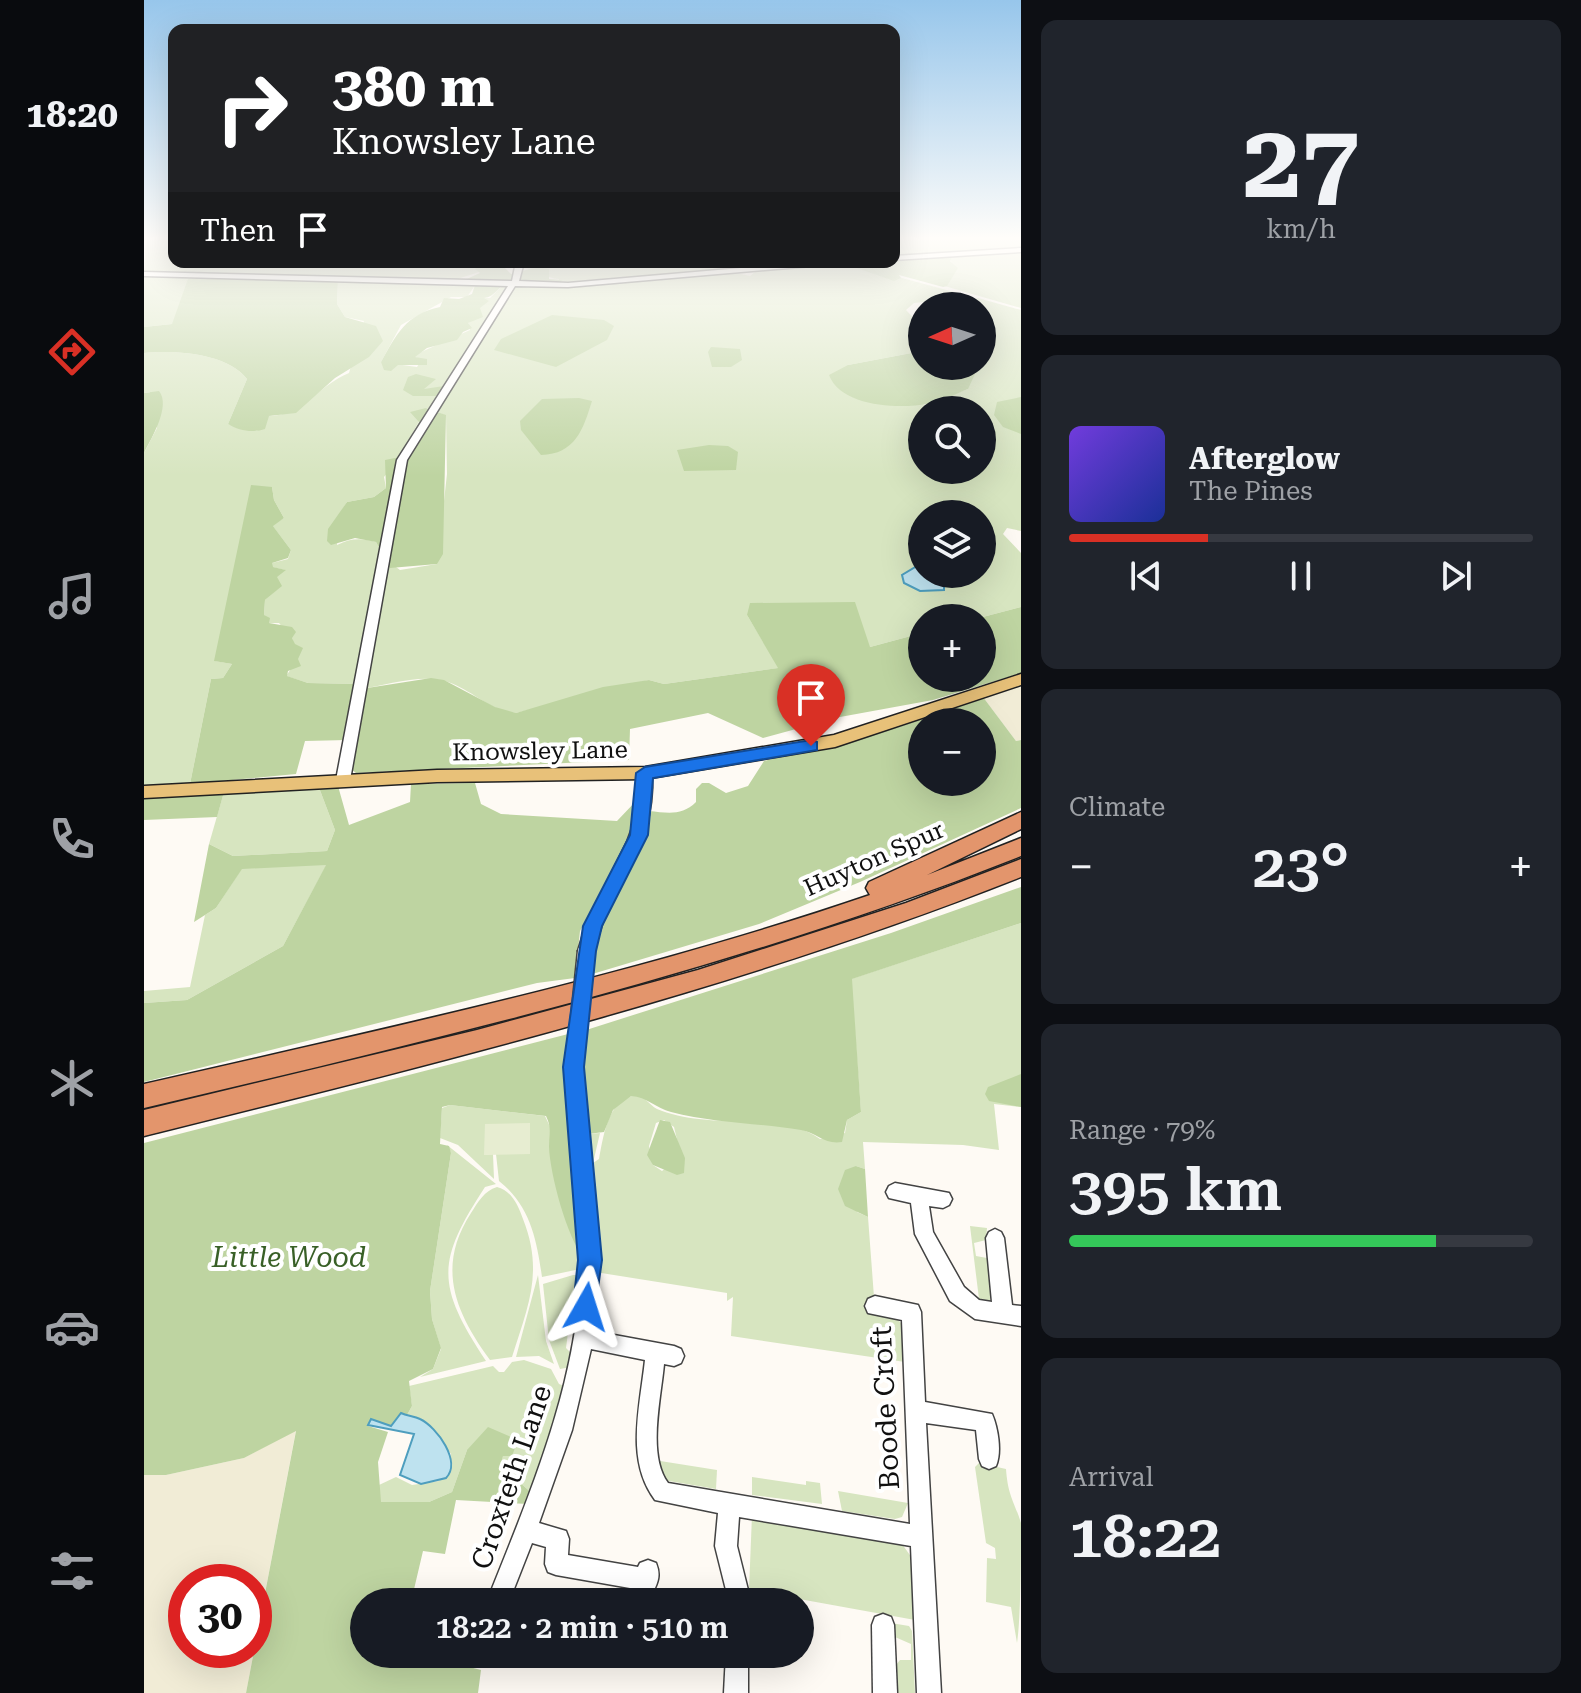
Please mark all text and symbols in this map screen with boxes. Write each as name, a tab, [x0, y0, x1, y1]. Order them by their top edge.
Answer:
text: 380 m	[332, 54, 494, 120]
icon: right	[200, 56, 304, 160]
text: 18:20	[26, 94, 118, 136]
text: 27	[1243, 101, 1359, 222]
text: Knowsley Lane	[332, 121, 596, 163]
icon: arrive	[291, 208, 335, 252]
text: Then	[200, 213, 275, 248]
text: km/h	[1266, 214, 1336, 244]
north arrow	[908, 292, 996, 380]
map controls	[908, 292, 996, 796]
icon: directions	[44, 324, 100, 380]
button: search	[908, 396, 996, 484]
text: Afterglow	[1189, 441, 1340, 476]
text: The Pines	[1189, 476, 1313, 506]
button: layers	[908, 500, 996, 588]
icon: previous	[1124, 554, 1168, 598]
icon: pause	[1279, 554, 1323, 598]
icon: next	[1434, 554, 1478, 598]
icon: music	[44, 568, 100, 624]
button: +	[908, 604, 996, 692]
pin	[777, 664, 845, 746]
icon: arrive	[789, 676, 833, 720]
button: −	[908, 708, 996, 796]
street label: Knowsley Lane	[452, 735, 628, 767]
text: Climate	[1069, 792, 1165, 822]
icon: phone	[44, 811, 100, 867]
street label: Huyton Spur	[800, 816, 948, 902]
text: 23°	[1253, 831, 1349, 902]
text: −	[1069, 841, 1094, 893]
text: +	[1508, 841, 1533, 893]
icon: climate	[44, 1055, 100, 1111]
text: Range · 79%	[1069, 1115, 1215, 1145]
text: 395 km	[1069, 1154, 1282, 1225]
park label: Little Wood	[211, 1241, 366, 1274]
position arrow	[544, 1265, 628, 1349]
icon: car	[44, 1299, 100, 1355]
street label: Boode Croft	[865, 1325, 906, 1491]
street label: Croxteth Lane	[465, 1381, 558, 1574]
text: Arrival	[1069, 1462, 1154, 1492]
text: 18:22	[1069, 1501, 1221, 1572]
icon: filters	[44, 1543, 100, 1599]
speed limit sign: 30	[168, 1564, 272, 1668]
text: 18:22 · 2 min · 510 m	[436, 1610, 728, 1645]

